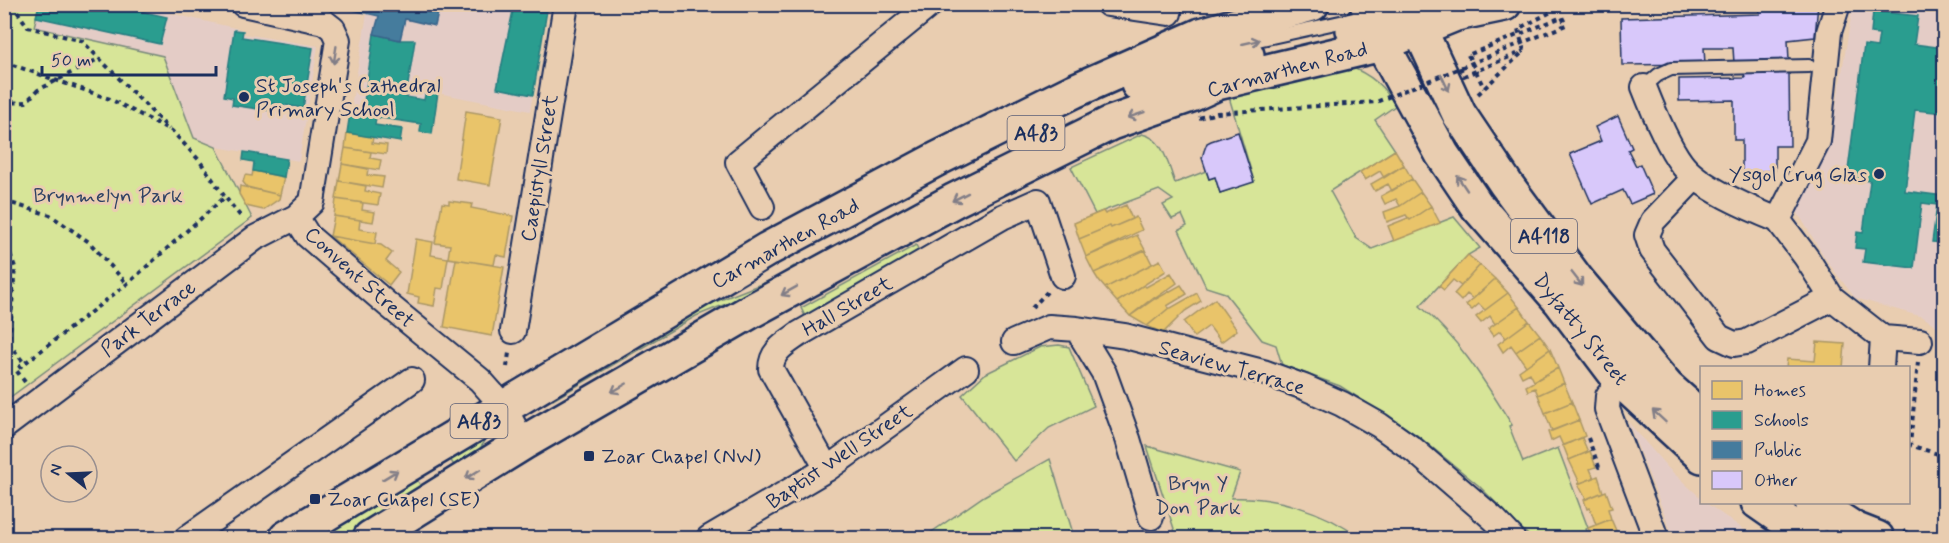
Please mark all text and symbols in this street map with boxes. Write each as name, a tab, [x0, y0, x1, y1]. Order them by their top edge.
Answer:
street label: Carmarthen Road	[1204, 35, 1371, 105]
one-way arrow	[1241, 35, 1260, 47]
scale bar	[42, 39, 216, 77]
one-way arrow	[330, 45, 341, 65]
text: 50 m	[51, 49, 91, 73]
place label: St Joseph's Cathedral Primary School	[256, 72, 441, 124]
one-way arrow	[1440, 73, 1452, 91]
marker: St Joseph's Cathedral Primary School	[237, 90, 251, 104]
street label: Caepistyll Street	[515, 92, 566, 244]
one-way arrow	[1127, 110, 1146, 121]
road number: A483	[1008, 116, 1064, 150]
place label: Ysgol Crug Glas	[1729, 161, 1867, 190]
marker: Ysgol Crug Glas	[1872, 167, 1886, 181]
one-way arrow	[1456, 175, 1468, 192]
park label: Brynmelyn Park	[33, 182, 183, 210]
street label: Carmarthen Road	[707, 192, 864, 296]
one-way arrow	[951, 192, 969, 204]
road number: A4118	[1511, 219, 1577, 253]
street label: Convent Street	[298, 221, 421, 335]
street label: Dyfatty Street	[1526, 268, 1634, 392]
street label: Hall Street	[797, 270, 898, 344]
one-way arrow	[1570, 271, 1583, 287]
street label: Park Terrace	[95, 274, 202, 364]
one-way arrow	[781, 285, 798, 297]
street label: Seaview Terrace	[1155, 334, 1308, 402]
legend	[1700, 366, 1910, 504]
text: Homes	[1754, 379, 1806, 403]
one-way arrow	[611, 382, 628, 394]
street label: Baptist Well Street	[761, 397, 919, 516]
road number: A483	[450, 404, 508, 438]
one-way arrow	[1651, 409, 1666, 424]
text: Schools	[1754, 409, 1809, 433]
text: Public	[1754, 439, 1802, 463]
place label: Zoar Chapel (NW)	[601, 443, 762, 471]
north arrow	[39, 444, 99, 504]
marker: Zoar Chapel (NW)	[582, 449, 596, 463]
text: N	[45, 462, 68, 478]
one-way arrow	[381, 469, 398, 481]
one-way arrow	[465, 469, 482, 481]
text: Other	[1754, 469, 1798, 493]
park label: Bryn Y Don Park	[1155, 470, 1241, 522]
place label: Zoar Chapel (SE)	[327, 486, 480, 514]
marker: Zoar Chapel (SE)	[308, 492, 322, 506]

